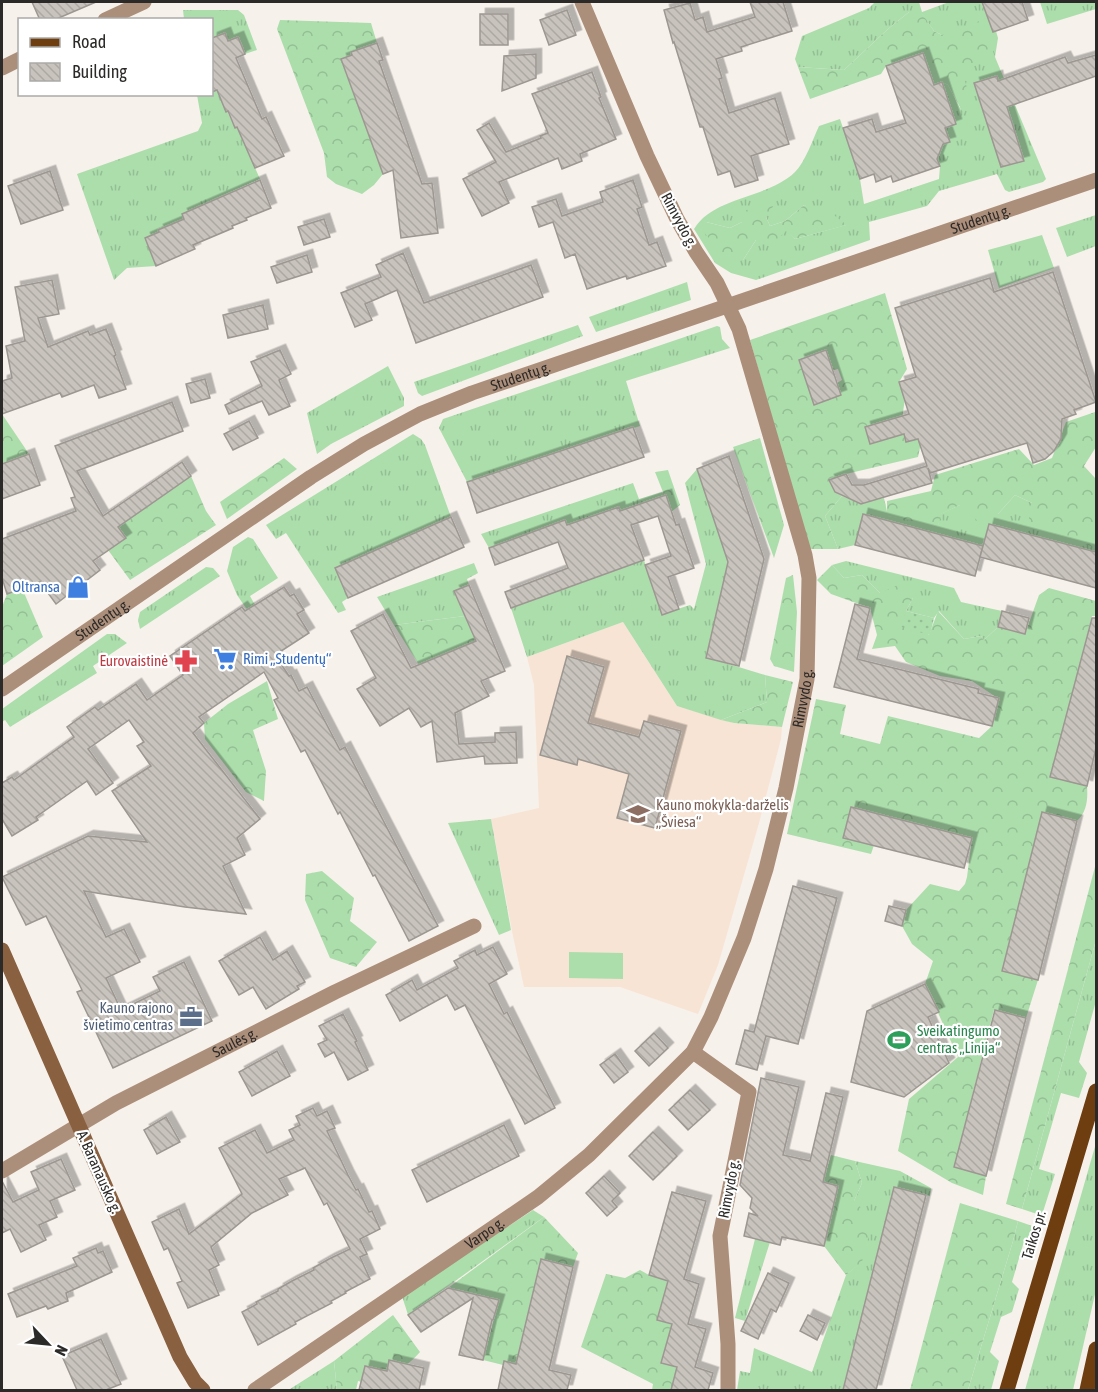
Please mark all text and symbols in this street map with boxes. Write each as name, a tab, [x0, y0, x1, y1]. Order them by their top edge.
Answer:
legend	[18, 18, 213, 96]
text: Road	[72, 31, 106, 52]
text: Building	[72, 61, 127, 82]
street label: Rimvydo g.	[658, 190, 701, 250]
street label: Studentų g.	[948, 201, 1013, 237]
street label: Studentų g.	[488, 358, 553, 394]
shop icon: Oltransa	[65, 574, 91, 600]
place label: Oltransa	[12, 578, 60, 595]
street label: Studentų g.	[72, 595, 133, 644]
supermarket icon: Rimi „Studentų“	[212, 646, 238, 672]
pharmacy icon: Eurovaistinė	[173, 648, 199, 674]
place label: Rimi „Studentų“	[243, 650, 331, 667]
place label: Eurovaistinė	[99, 652, 168, 669]
street label: Rimvydo g.	[789, 669, 815, 729]
place label: Kauno mokykla-darželis „Šviesa“	[656, 796, 789, 830]
school or university icon: Kauno mokykla-darželis „Šviesa“	[625, 801, 651, 827]
place label: Kauno rajono švietimo centras	[83, 999, 173, 1033]
office icon: Kauno rajono švietimo centras	[178, 1004, 204, 1030]
place label: Sveikatingumo centras „Linija“	[917, 1022, 1000, 1056]
street label: Saulės g.	[210, 1024, 260, 1061]
sports icon: Sveikatingumo centras „Linija“	[886, 1027, 912, 1053]
street label: A. Baranausko g.	[74, 1128, 125, 1216]
street label: Rimvydo g.	[715, 1158, 743, 1220]
street label: Taikos pr.	[1018, 1208, 1049, 1261]
street label: Varpo g.	[462, 1213, 508, 1252]
north arrow	[18, 1314, 78, 1374]
text: N	[51, 1342, 72, 1359]

